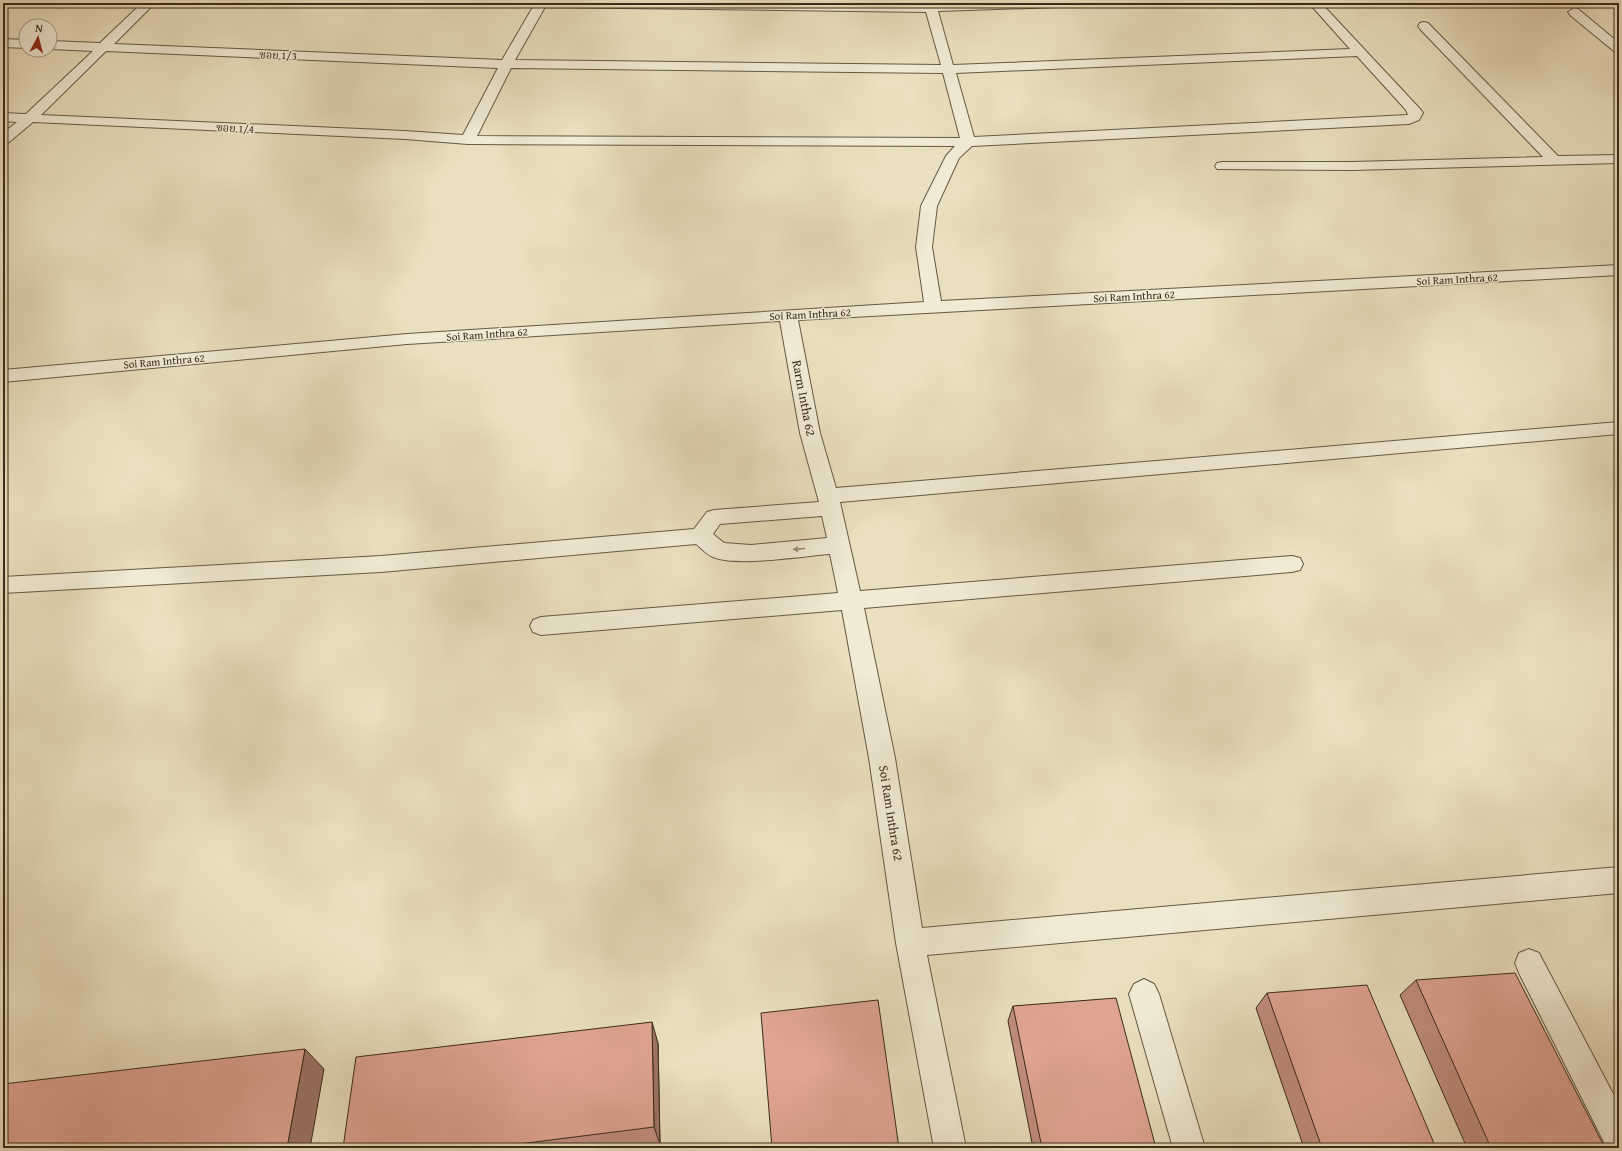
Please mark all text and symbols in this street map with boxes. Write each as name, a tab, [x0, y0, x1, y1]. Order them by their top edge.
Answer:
north arrow	[18, 18, 58, 58]
text: N	[35, 20, 44, 37]
street label: ซอย 1/3	[259, 46, 297, 64]
street label: ซอย 1/4	[216, 119, 254, 137]
street label: Soi Ram Inthra 62	[1416, 269, 1498, 289]
street label: Soi Ram Inthra 62	[1093, 286, 1175, 306]
street label: Soi Ram Inthra 62	[769, 304, 851, 324]
street label: Soi Ram Inthra 62	[446, 323, 528, 345]
street label: Soi Ram Inthra 62	[123, 349, 205, 373]
street label: Rarm Intha 62	[787, 358, 821, 438]
one-way arrow	[793, 546, 805, 552]
street label: Soi Ram Inthra 62	[874, 764, 908, 862]

